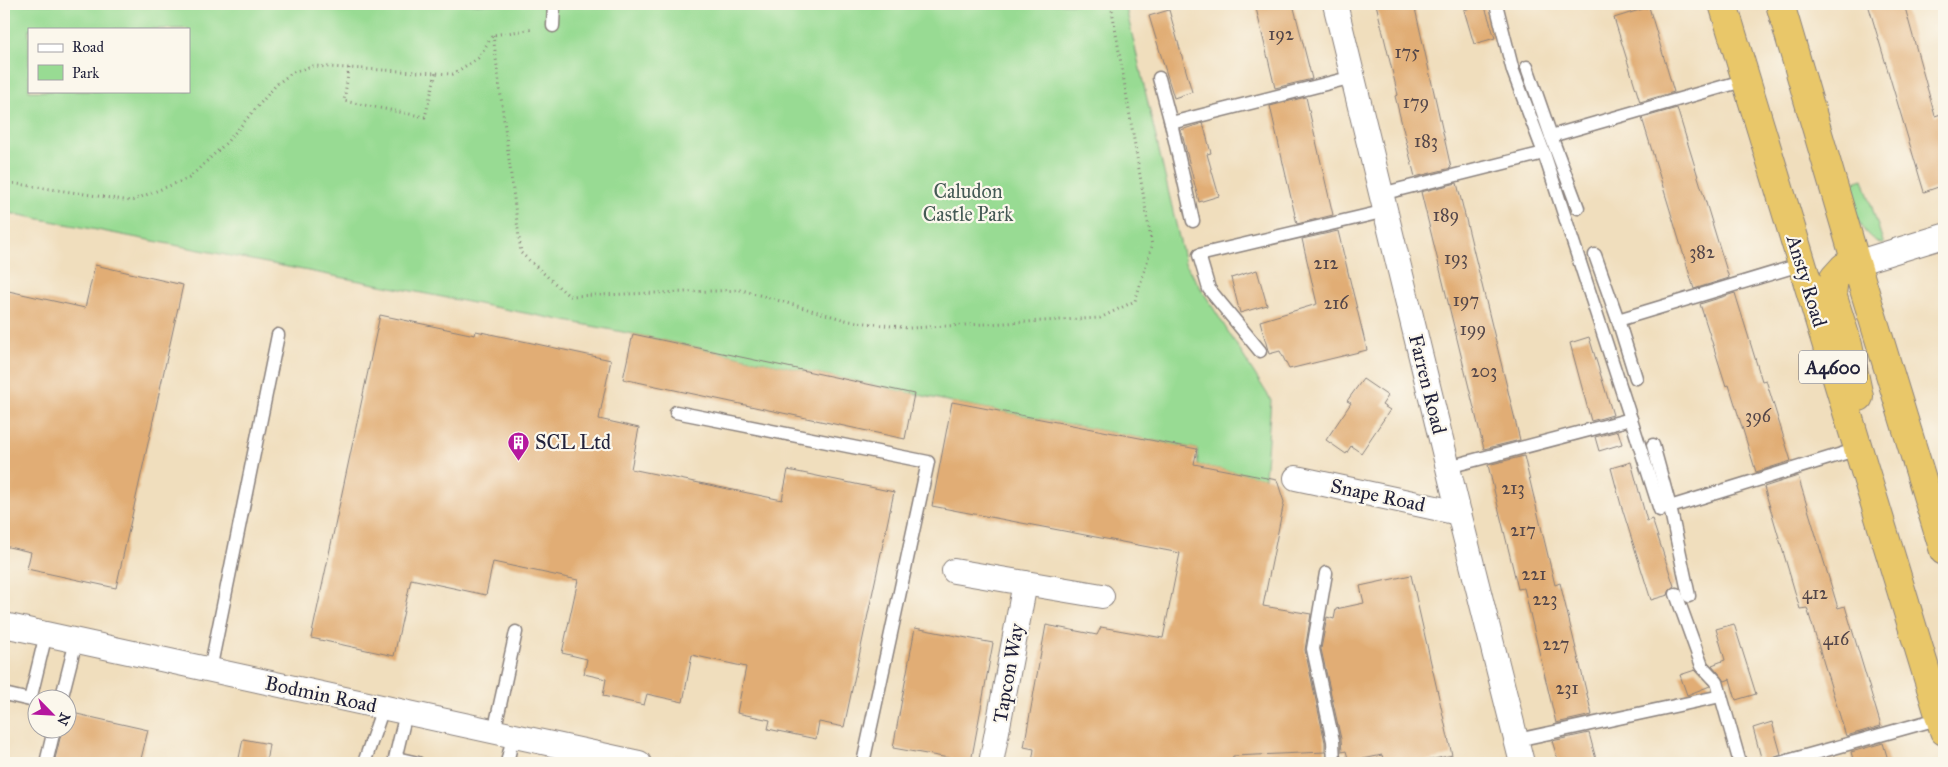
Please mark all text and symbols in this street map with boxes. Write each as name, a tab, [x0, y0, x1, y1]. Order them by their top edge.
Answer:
house number: 192	[1268, 23, 1294, 45]
legend	[28, 28, 190, 92]
text: Road	[72, 38, 104, 56]
house number: 175	[1394, 41, 1420, 63]
text: Park	[72, 64, 99, 82]
house number: 179	[1403, 91, 1429, 113]
house number: 183	[1414, 130, 1438, 152]
park label: Caludon Castle Park	[923, 179, 1014, 226]
house number: 189	[1433, 204, 1459, 226]
street label: Ansty Road	[1781, 231, 1832, 330]
house number: 382	[1689, 241, 1715, 263]
house number: 193	[1444, 247, 1468, 269]
house number: 212	[1314, 252, 1339, 274]
house number: 197	[1453, 289, 1479, 311]
house number: 216	[1323, 292, 1349, 314]
house number: 199	[1460, 318, 1486, 340]
street label: Farren Road	[1404, 332, 1452, 436]
road number: A4600	[1799, 351, 1867, 384]
house number: 203	[1471, 360, 1497, 382]
house number: 396	[1745, 405, 1772, 427]
building icon: SCL Ltd	[507, 430, 531, 461]
place label: SCL Ltd	[535, 430, 611, 454]
street label: Snape Road	[1329, 473, 1427, 517]
house number: 213	[1501, 477, 1525, 499]
house number: 217	[1510, 519, 1536, 541]
house number: 221	[1522, 563, 1546, 585]
house number: 412	[1802, 582, 1828, 604]
house number: 223	[1533, 588, 1557, 610]
street label: Tapcon Way	[987, 621, 1029, 725]
house number: 416	[1823, 628, 1850, 650]
house number: 227	[1543, 633, 1569, 655]
street label: Bodmin Road	[263, 670, 379, 718]
house number: 231	[1555, 677, 1579, 699]
north arrow	[28, 690, 78, 740]
text: N	[53, 710, 74, 728]

